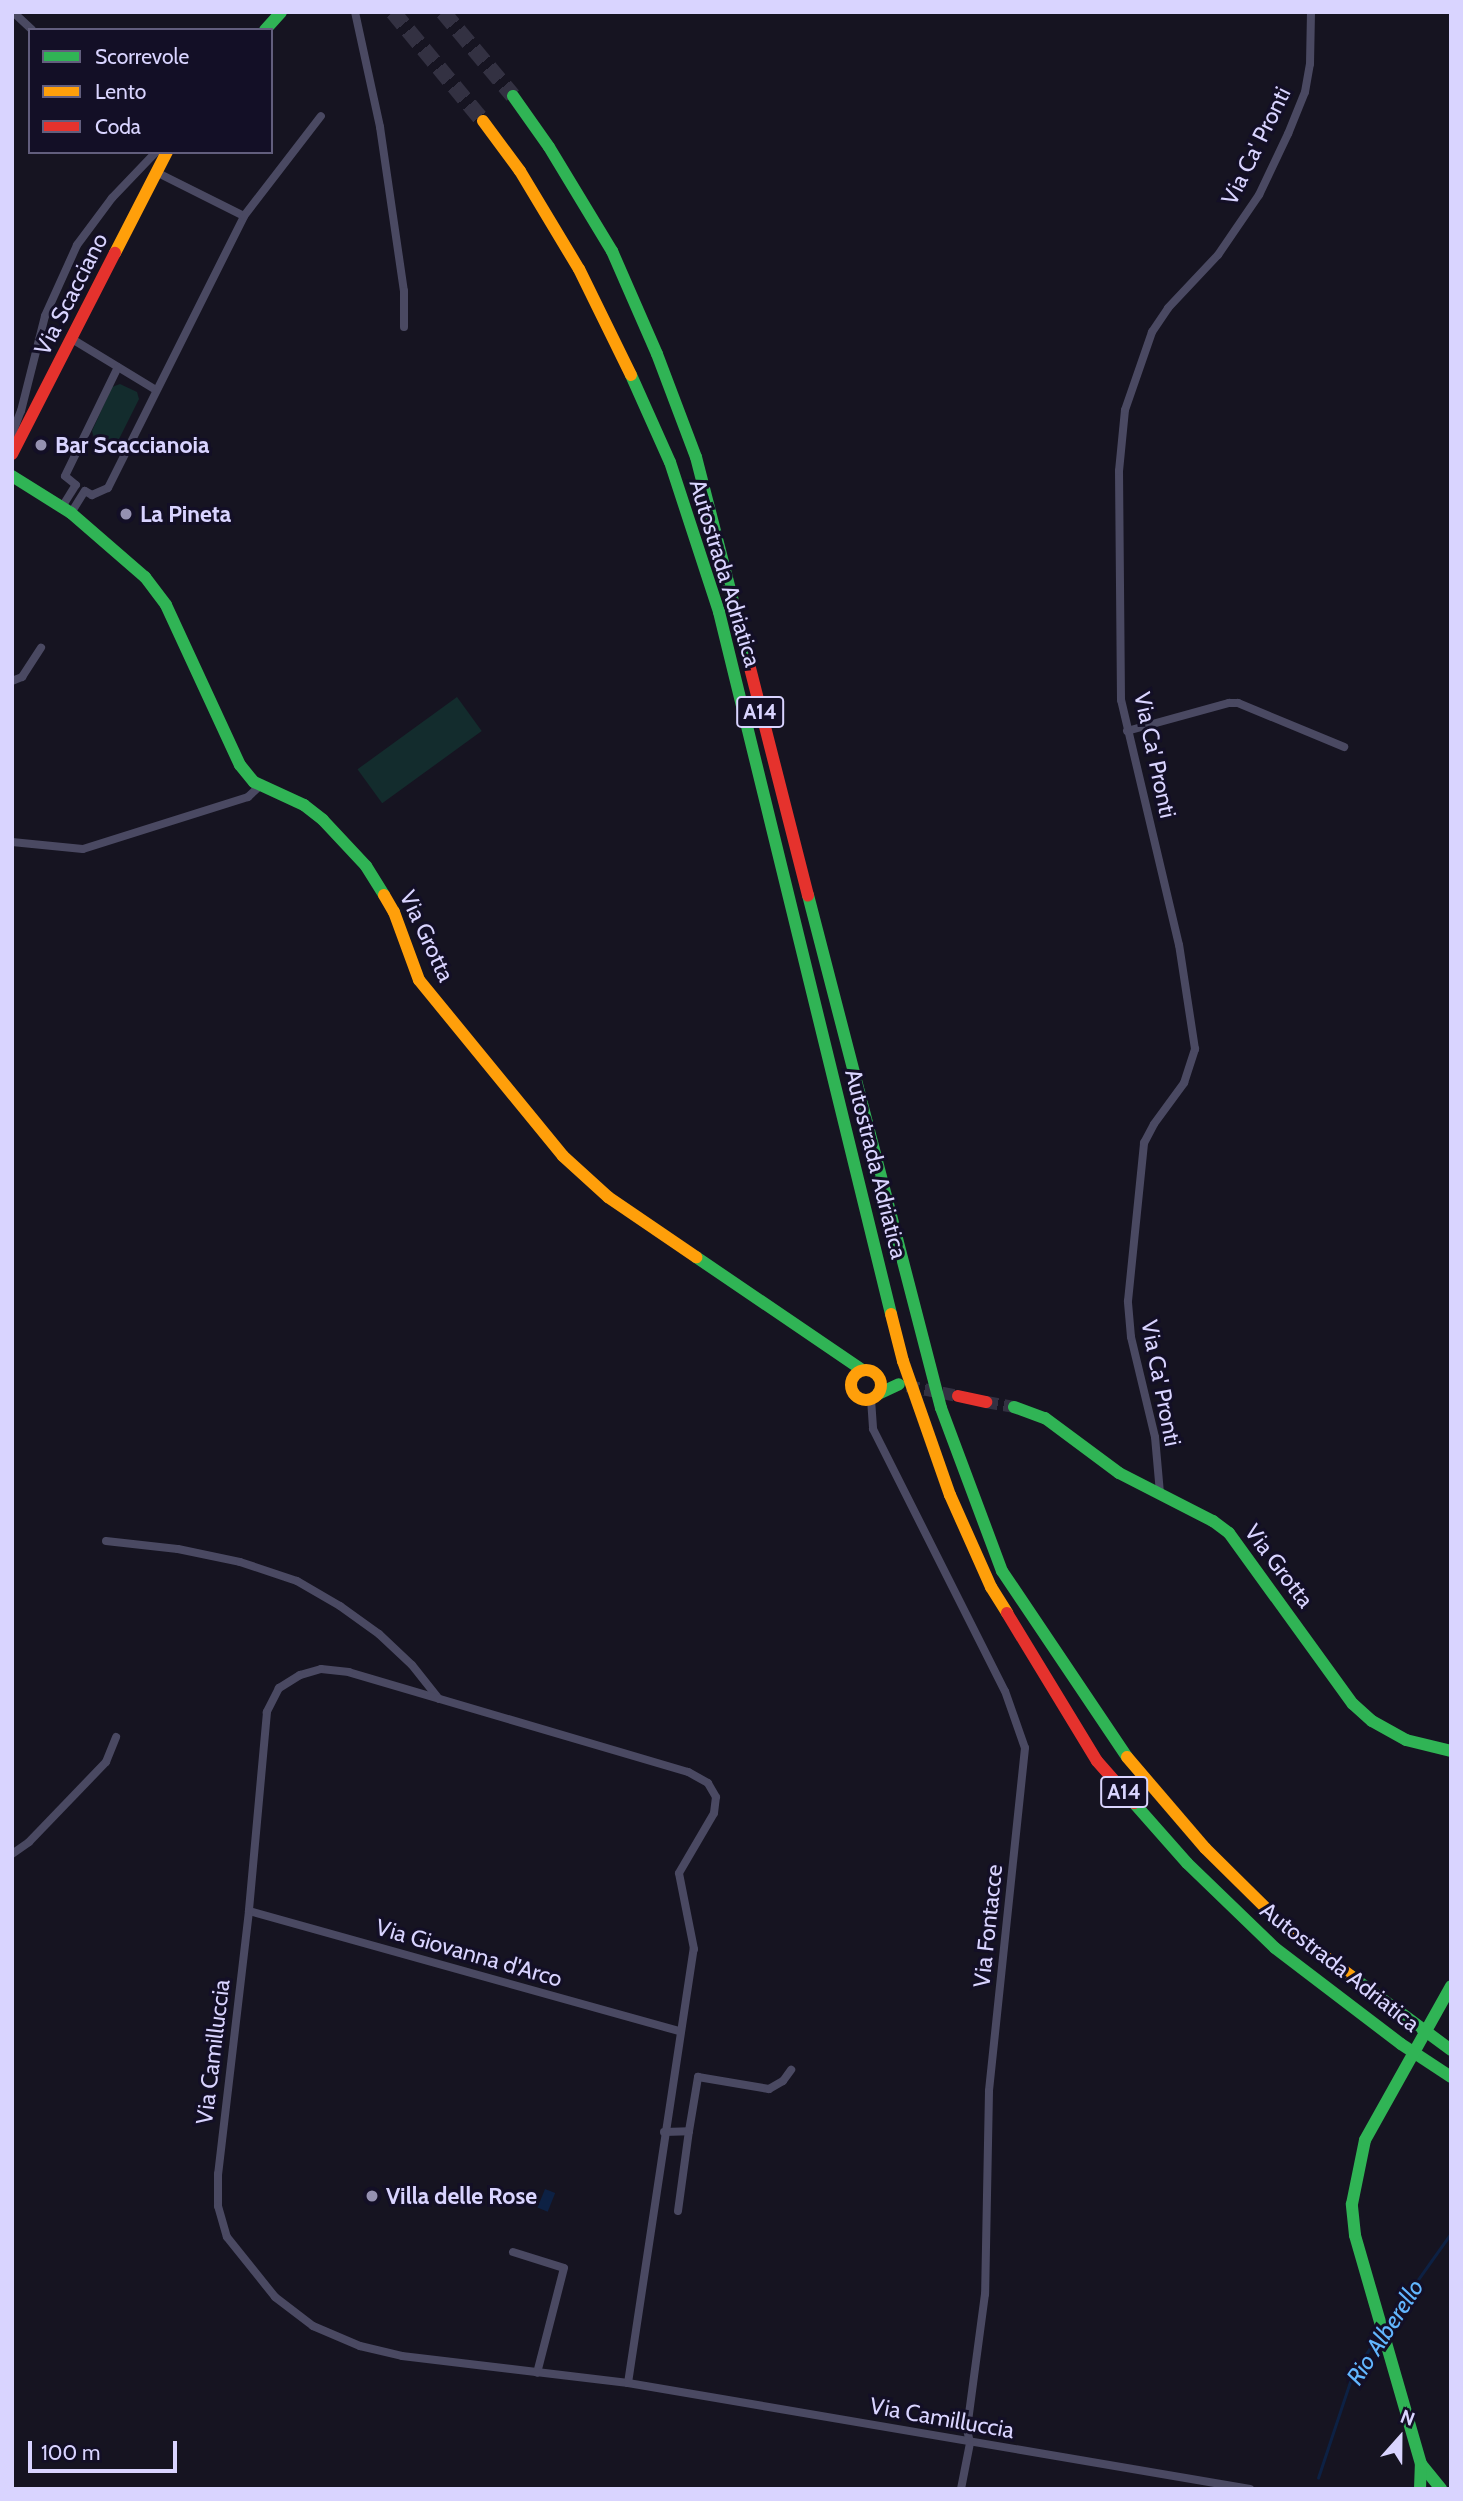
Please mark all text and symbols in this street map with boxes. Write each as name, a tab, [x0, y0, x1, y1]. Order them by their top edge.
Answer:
legend	[28, 28, 273, 154]
text: Scorrevole	[95, 44, 189, 69]
text: Lento	[95, 79, 146, 104]
street label: Via Ca' Pronti	[1216, 82, 1296, 210]
text: Coda	[95, 114, 141, 139]
street label: Via Scacciano	[28, 228, 114, 360]
place label: Bar Scaccianoia	[55, 431, 209, 459]
marker: Bar Scaccianoia	[33, 437, 49, 453]
street label: Autostrada Adriatica	[683, 476, 767, 670]
place label: La Pineta	[140, 500, 231, 528]
marker: La Pineta	[118, 506, 134, 522]
street label: Via Ca' Pronti	[1128, 690, 1182, 820]
road number: A14	[736, 694, 784, 730]
street label: Via Grotta	[394, 886, 460, 986]
street label: Autostrada Adriatica	[839, 1066, 913, 1262]
street label: Via Ca' Pronti	[1135, 1318, 1187, 1448]
street label: Via Grotta	[1239, 1519, 1319, 1613]
road number: A14	[1100, 1774, 1148, 1810]
street label: Via Fontacce	[968, 1863, 1008, 1989]
street label: Autostrada Adriatica	[1255, 1896, 1425, 2038]
street label: Via Giovanna d'Arco	[373, 1913, 565, 1993]
street label: Via Camilluccia	[190, 1978, 236, 2126]
place label: Villa delle Rose	[386, 2182, 537, 2210]
marker: Villa delle Rose	[364, 2188, 380, 2204]
water label: Rio Alberello	[1340, 2274, 1430, 2390]
street label: Via Camilluccia	[868, 2392, 1016, 2444]
north arrow	[1365, 2403, 1435, 2473]
text: N	[1397, 2405, 1418, 2431]
scale bar	[32, 2428, 180, 2472]
text: 100 m	[41, 2440, 100, 2465]

